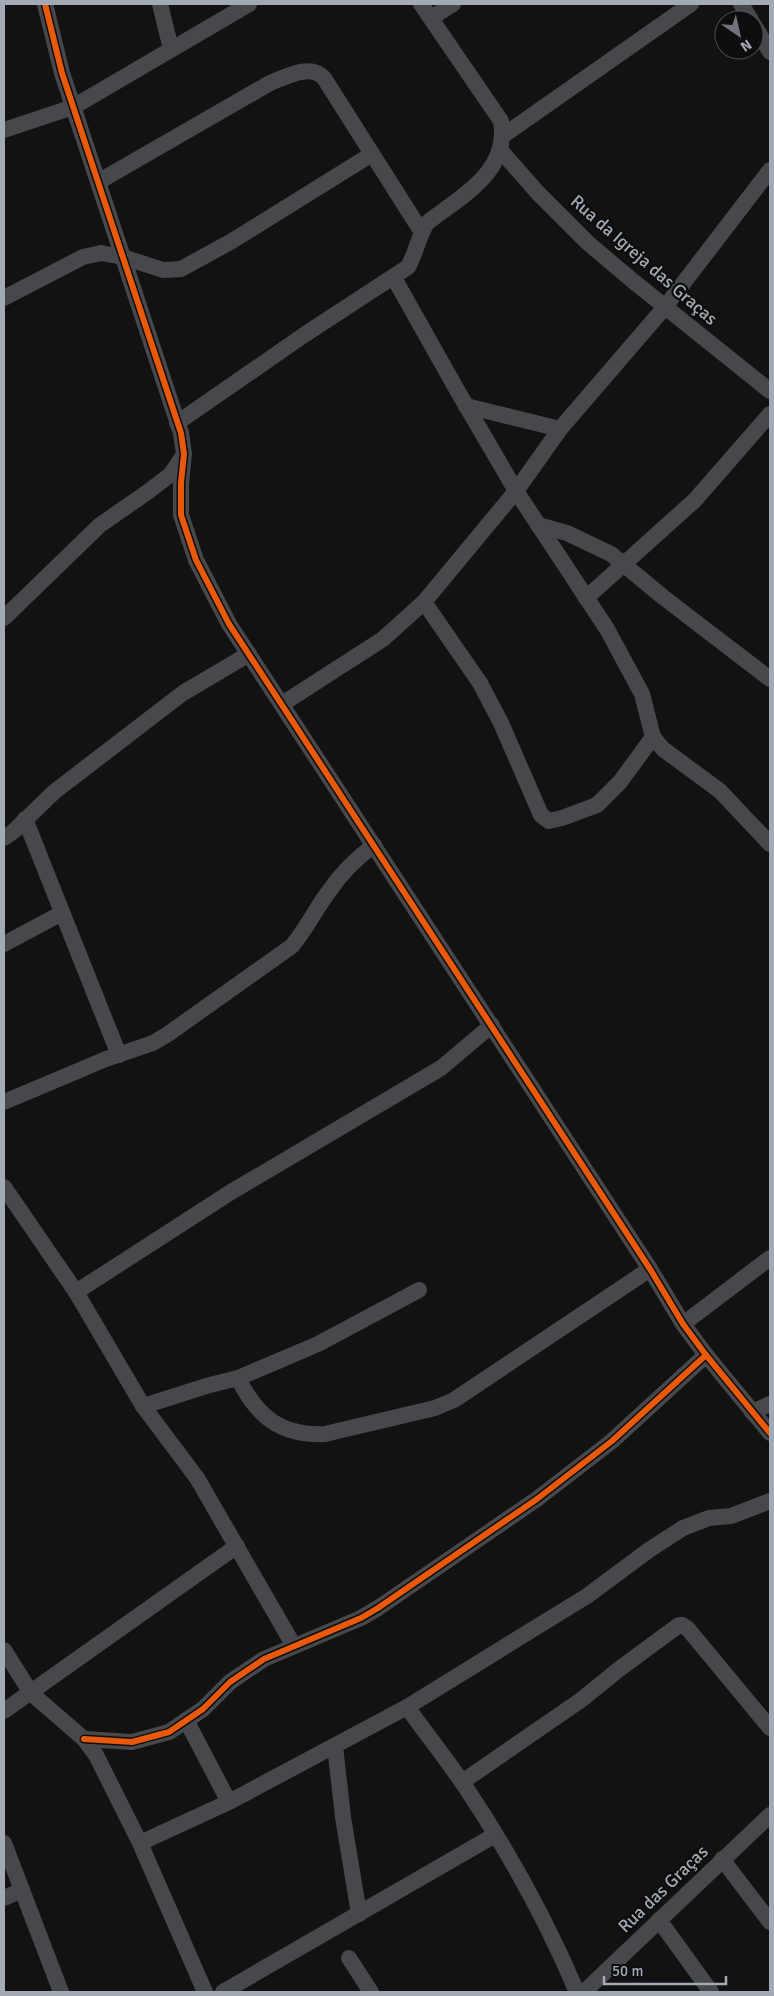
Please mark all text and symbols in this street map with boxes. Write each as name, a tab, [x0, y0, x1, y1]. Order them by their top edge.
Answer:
north arrow	[714, 10, 764, 60]
text: N	[737, 36, 755, 55]
street label: Rua da Igreja das Graças	[566, 190, 722, 330]
street label: Rua das Graças	[613, 1841, 713, 1937]
scale bar	[604, 1954, 726, 1986]
text: 50 m	[612, 1962, 643, 1980]

